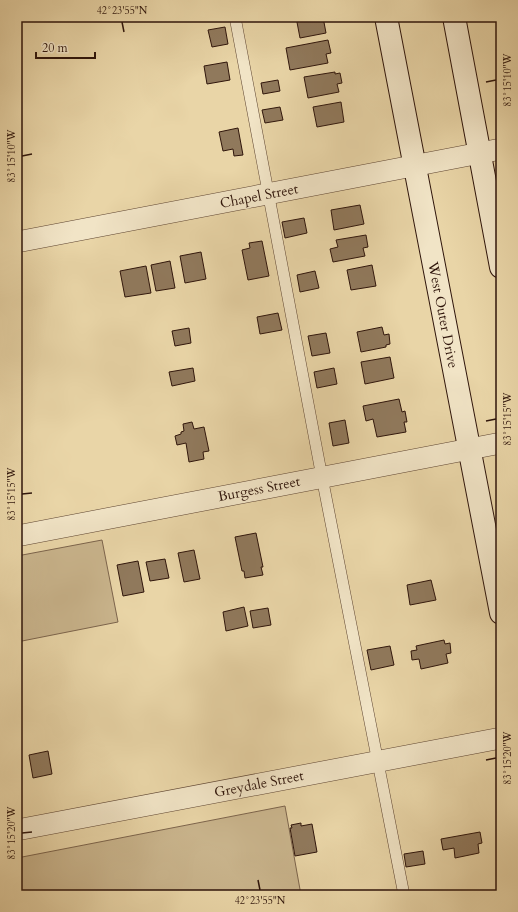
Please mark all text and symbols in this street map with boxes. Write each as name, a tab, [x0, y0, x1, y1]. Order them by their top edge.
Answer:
text: 42°23'55"N	[97, 4, 148, 18]
scale bar	[36, 34, 95, 60]
text: 20 m	[42, 40, 69, 56]
text: 83°15'10"W	[501, 52, 515, 107]
text: 83°15'10"W	[5, 128, 19, 183]
street label: Chapel Street	[218, 179, 300, 213]
street label: West Outer Drive	[423, 259, 463, 370]
text: 83°15'15"W	[501, 391, 515, 446]
text: 83°15'15"W	[5, 466, 19, 521]
street label: Burgess Street	[216, 472, 302, 506]
text: 83°15'20"W	[501, 730, 515, 785]
street label: Greydale Street	[213, 766, 306, 802]
text: 83°15'20"W	[5, 805, 19, 860]
text: 42°23'55"N	[235, 894, 286, 908]

